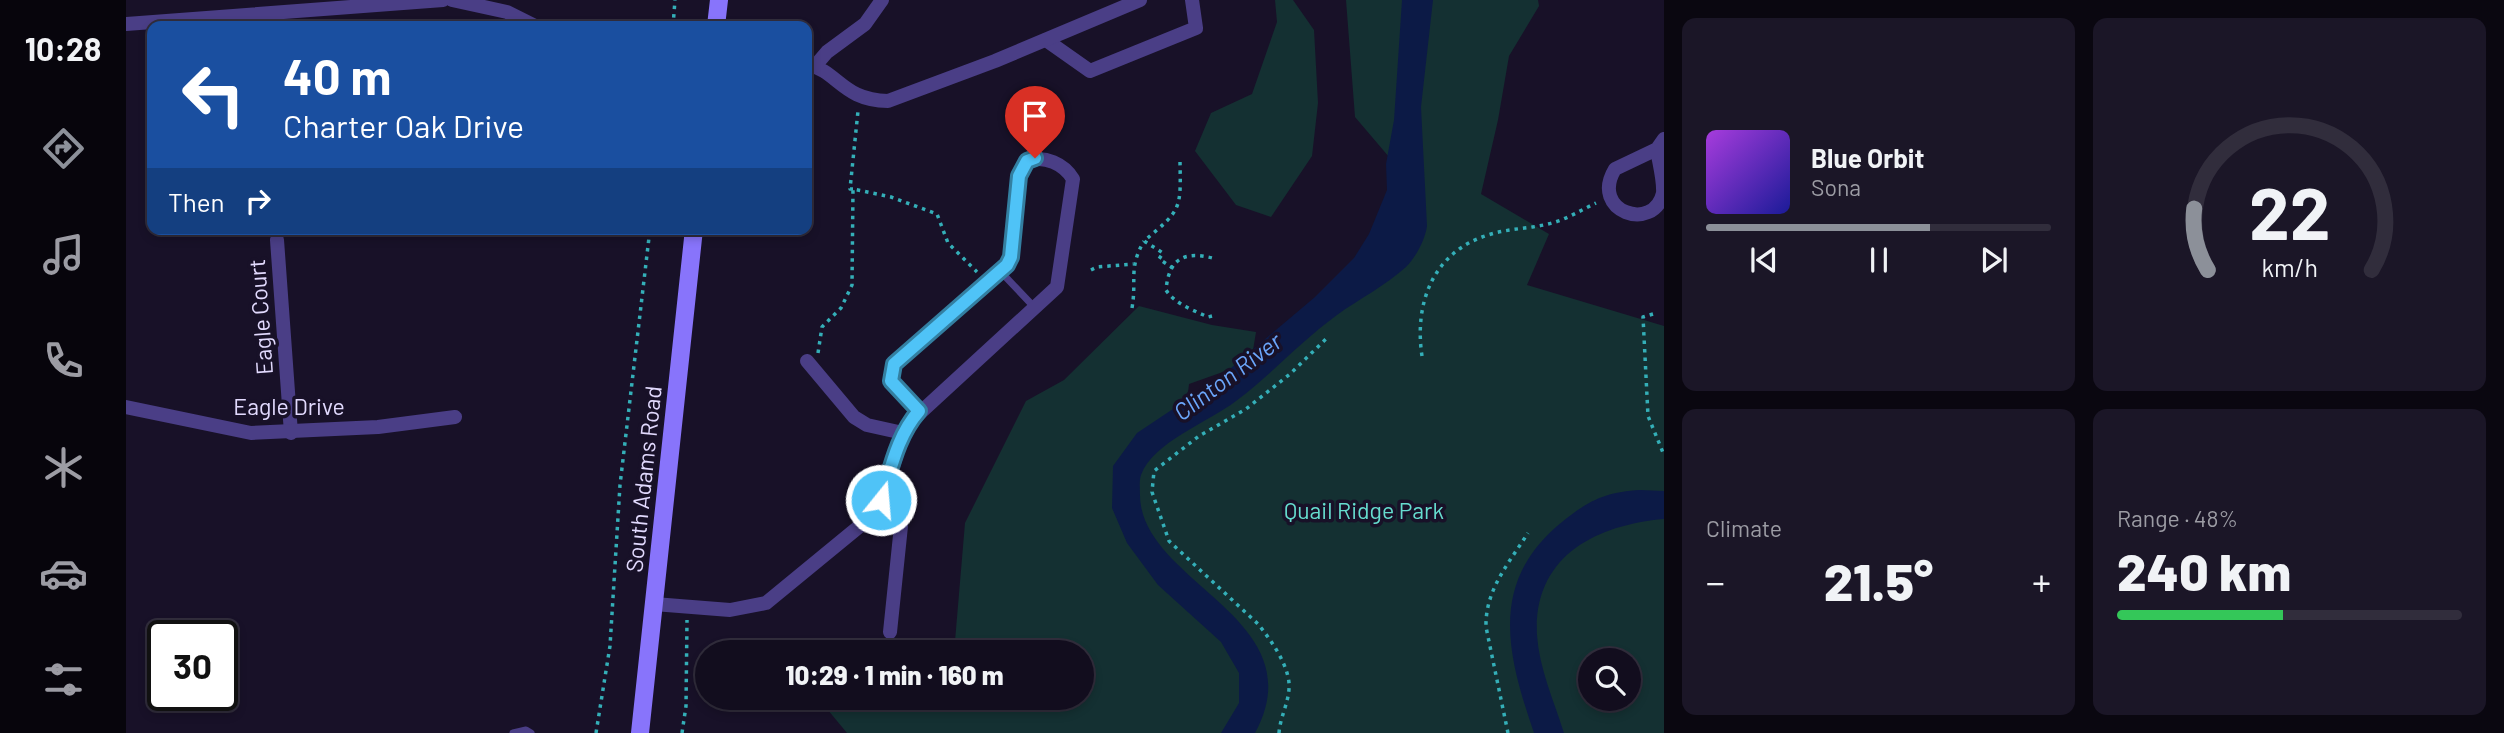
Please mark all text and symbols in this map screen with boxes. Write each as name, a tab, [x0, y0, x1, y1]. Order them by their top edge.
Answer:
text: 10:28	[25, 29, 101, 67]
text: 40 m	[283, 46, 391, 105]
icon: left	[168, 49, 259, 140]
pin	[1005, 86, 1065, 158]
icon: arrive	[1016, 97, 1054, 135]
text: Charter Oak Drive	[283, 106, 524, 144]
icon: directions	[39, 124, 88, 173]
text: Blue Orbit	[1811, 142, 1924, 173]
text: 22	[2249, 168, 2330, 256]
text: Sona	[1811, 173, 1861, 201]
icon: right	[239, 182, 277, 220]
text: Then	[168, 186, 225, 217]
icon: music	[39, 230, 88, 279]
icon: previous	[1745, 241, 1783, 279]
icon: pause	[1860, 241, 1898, 279]
icon: next	[1975, 241, 2013, 279]
text: km/h	[2261, 252, 2318, 282]
street label: Eagle Court	[242, 258, 278, 376]
water label: Clinton River	[1167, 325, 1288, 426]
icon: phone	[39, 336, 88, 385]
street label: South Adams Road	[619, 384, 667, 574]
street label: Eagle Drive	[233, 392, 345, 420]
icon: climate	[39, 443, 88, 492]
position arrow	[844, 463, 918, 537]
park label: Quail Ridge Park	[1284, 496, 1444, 524]
text: Range · 48%	[2117, 504, 2238, 532]
text: Climate	[1706, 514, 1782, 542]
text: 240 km	[2117, 539, 2291, 601]
icon: car	[39, 549, 88, 598]
text: 21.5°	[1824, 549, 1933, 611]
text: −	[1706, 558, 1725, 604]
text: +	[2032, 558, 2051, 604]
speed limit sign: 30	[147, 620, 238, 711]
map controls	[1578, 648, 1641, 711]
button: search	[1578, 648, 1641, 711]
icon: filters	[39, 655, 88, 704]
text: 10:29 · 1 min · 160 m	[785, 659, 1004, 690]

